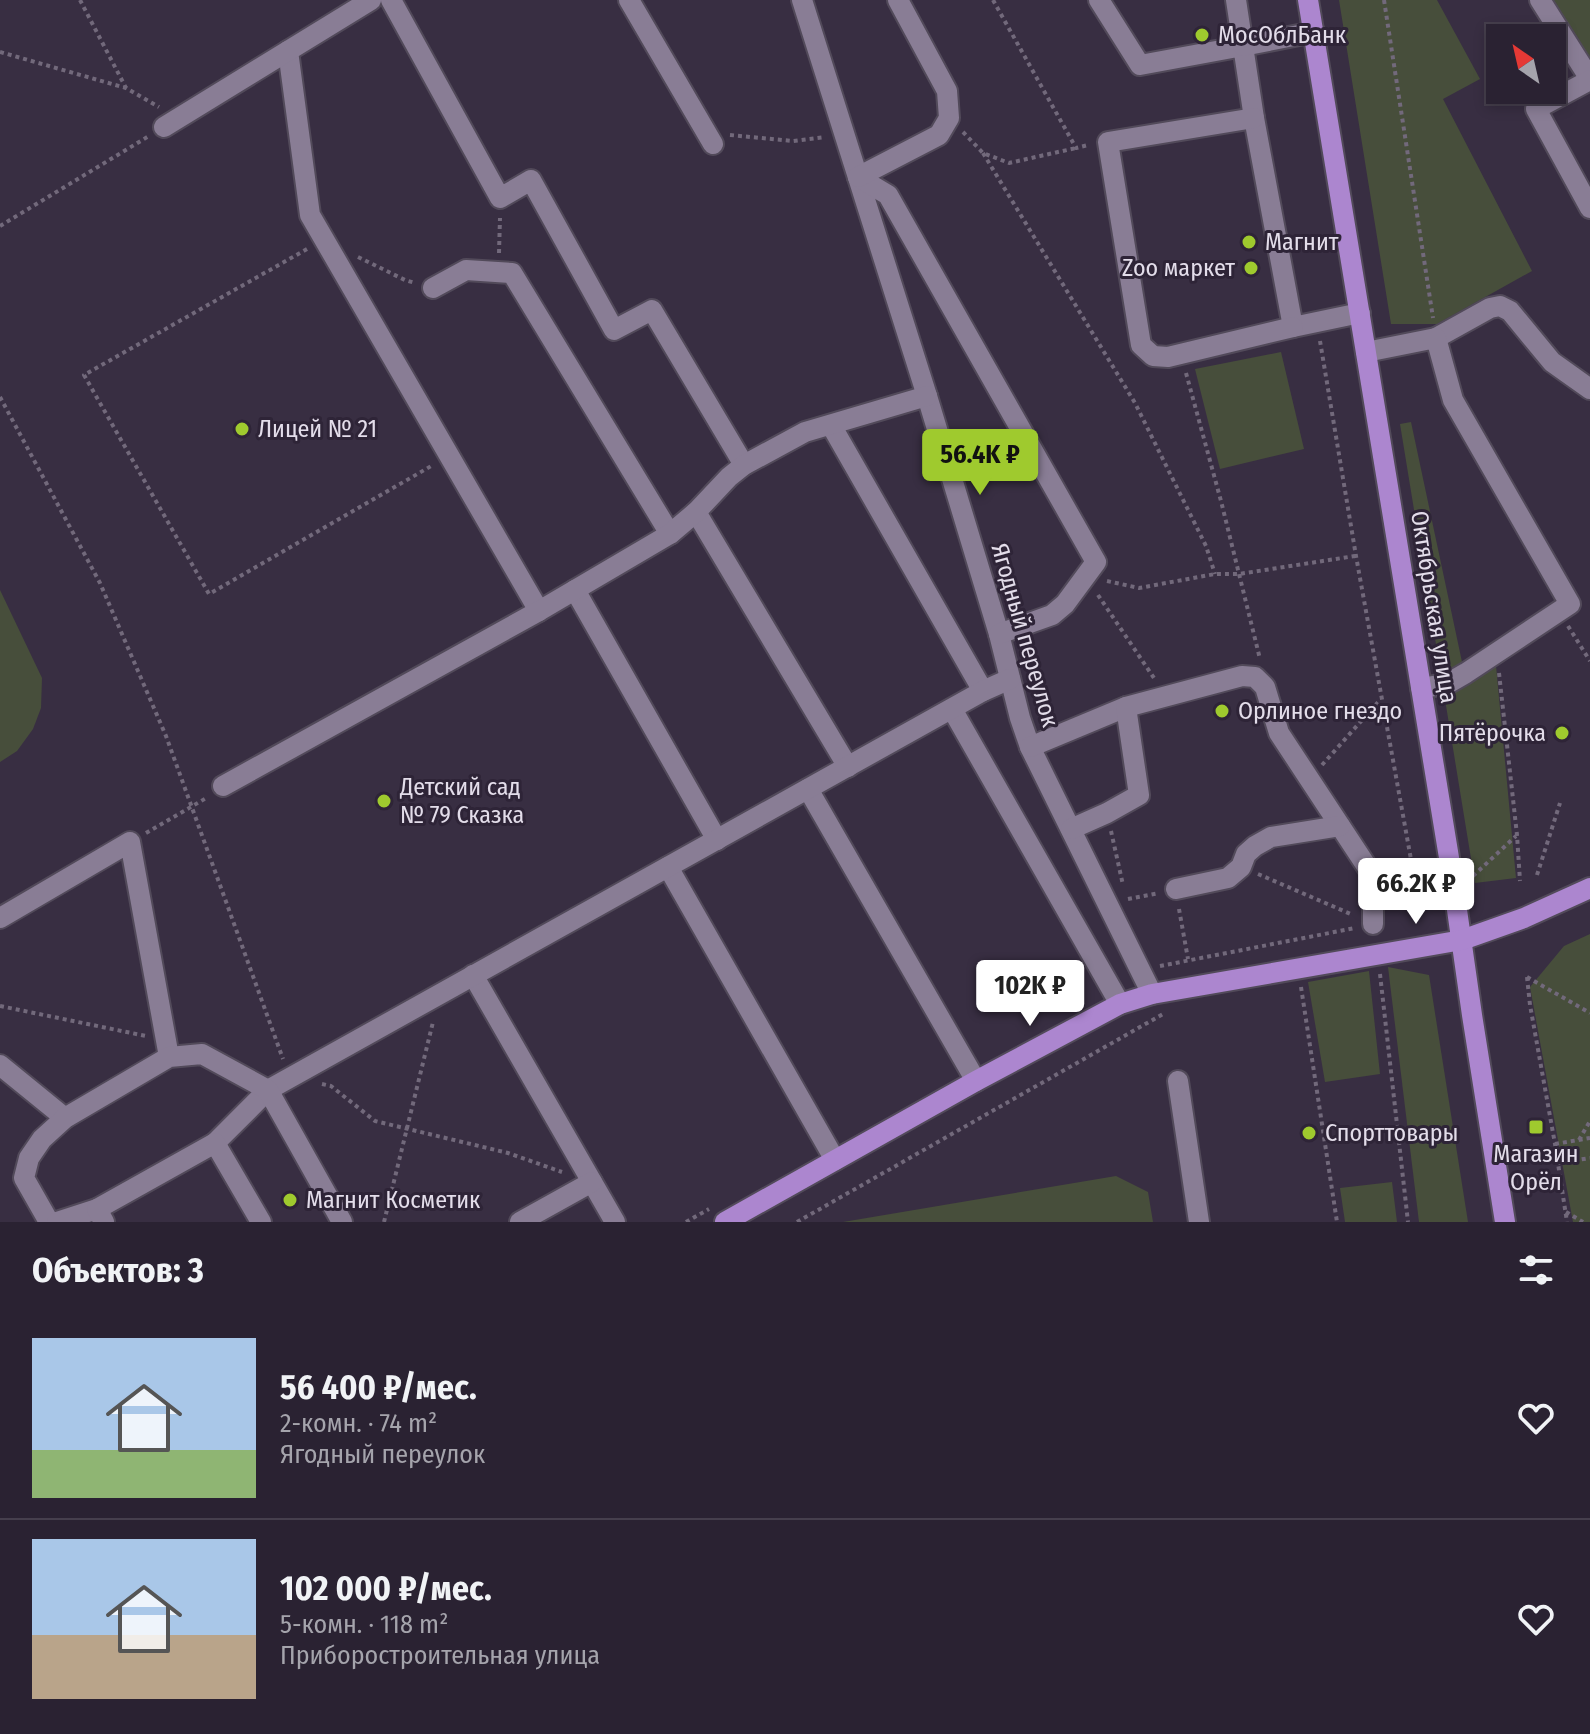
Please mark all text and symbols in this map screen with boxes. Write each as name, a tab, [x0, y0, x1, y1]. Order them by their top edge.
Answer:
place label: МосОблБанк	[1218, 21, 1347, 49]
north arrow	[1486, 24, 1566, 104]
map controls	[1486, 24, 1566, 104]
marker: МосОблБанк	[1193, 26, 1211, 44]
place label: Магнит	[1265, 228, 1339, 256]
marker: Магнит	[1240, 233, 1258, 251]
place label: Zoo маркет	[1122, 254, 1235, 282]
marker: Zoo маркет	[1242, 259, 1260, 277]
place label: Лицей № 21	[258, 415, 377, 443]
marker: Лицей № 21	[233, 420, 251, 438]
pin: 56.4K ₽	[906, 429, 1054, 497]
text: 56.4K ₽	[940, 439, 1020, 470]
street label: Октябрьская улица	[1405, 509, 1463, 705]
street label: Ягодный переулок	[985, 540, 1065, 731]
place label: Орлиное гнездо	[1238, 697, 1402, 725]
marker: Орлиное гнездо	[1213, 702, 1231, 720]
place label: Пятёрочка	[1439, 719, 1546, 747]
marker: Пятёрочка	[1553, 724, 1571, 742]
place label: Детский сад № 79 Сказка	[399, 773, 524, 829]
marker: Детский сад № 79 Сказка	[375, 792, 393, 810]
pin: 66.2K ₽	[1342, 858, 1490, 926]
text: 66.2K ₽	[1376, 868, 1456, 899]
pin: 102K ₽	[965, 960, 1095, 1028]
text: 102K ₽	[994, 970, 1066, 1001]
marker: Магазин Орёл	[1527, 1118, 1545, 1136]
place label: Спорттовары	[1325, 1119, 1458, 1147]
marker: Спорттовары	[1300, 1124, 1318, 1142]
place label: Магазин Орёл	[1493, 1140, 1579, 1196]
place label: Магнит Косметик	[306, 1186, 481, 1214]
marker: Магнит Косметик	[281, 1191, 299, 1209]
icon: filters	[1514, 1248, 1558, 1292]
text: Объектов: 3	[32, 1250, 204, 1291]
text: 56 400 ₽/мес.	[280, 1367, 477, 1408]
icon: home	[96, 1370, 192, 1466]
icon: heart	[1514, 1396, 1558, 1440]
text: 2-комн. · 74 m²	[280, 1408, 437, 1439]
text: Ягодный переулок	[280, 1439, 485, 1470]
text: 102 000 ₽/мес.	[280, 1568, 492, 1609]
icon: home	[96, 1571, 192, 1667]
icon: heart	[1514, 1597, 1558, 1641]
text: 5-комн. · 118 m²	[280, 1609, 448, 1640]
text: Приборостроительная улица	[280, 1640, 600, 1671]

